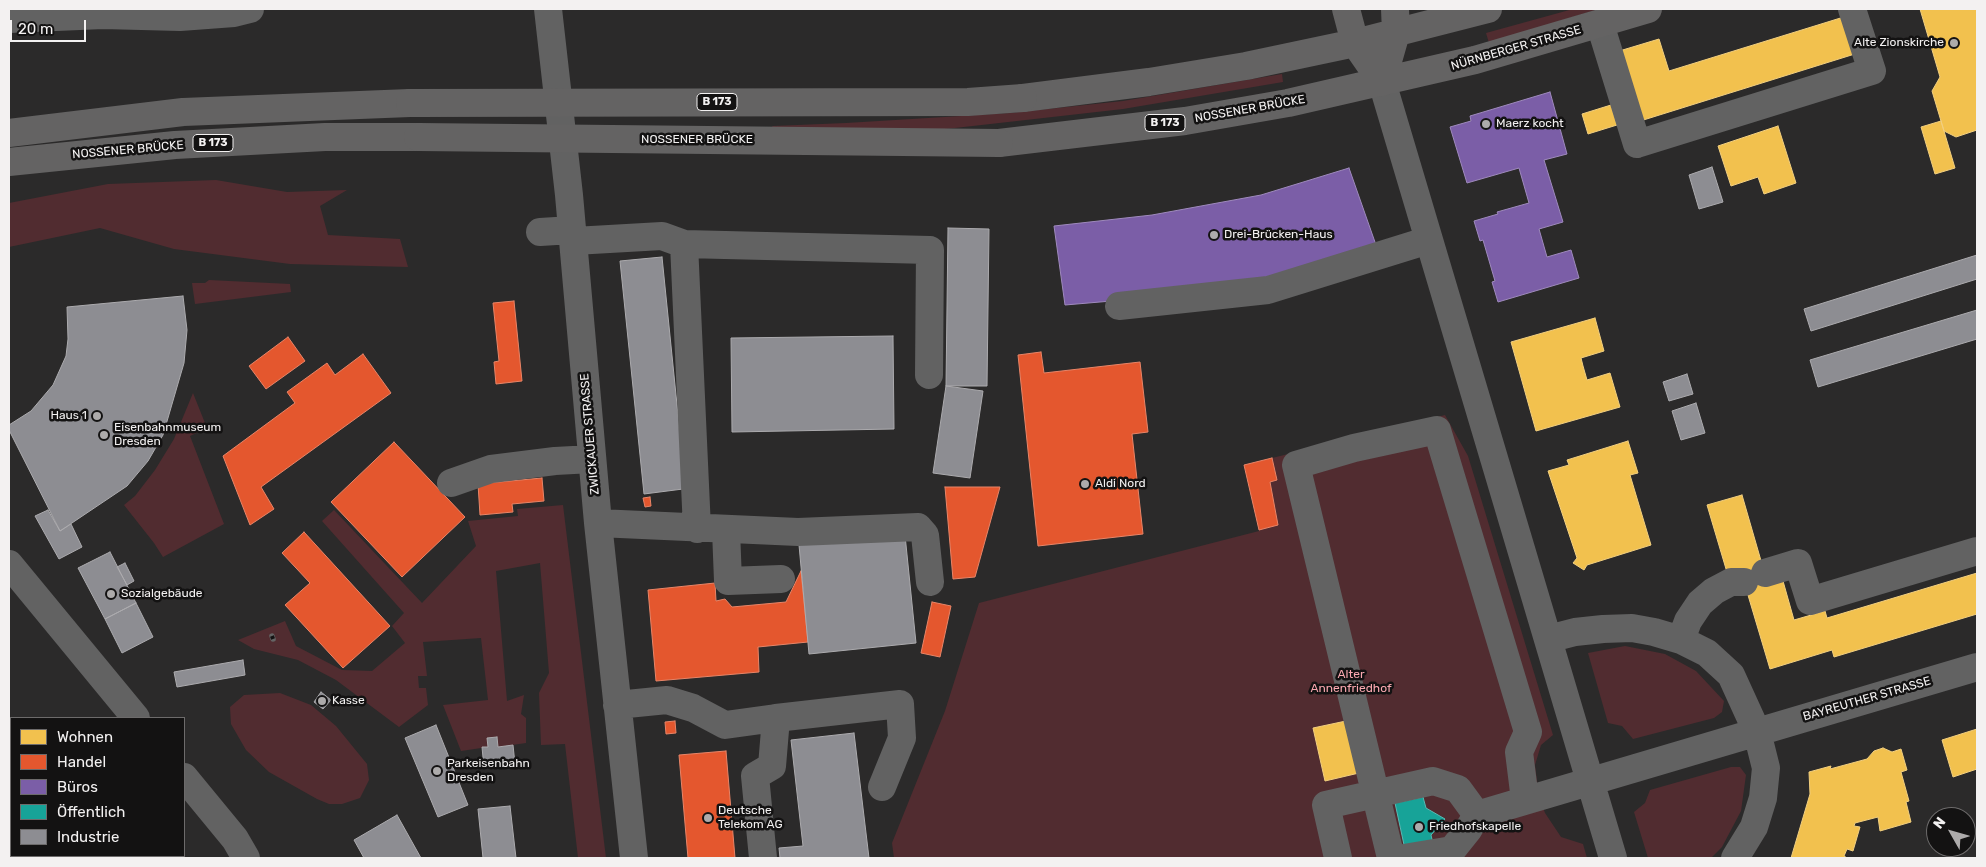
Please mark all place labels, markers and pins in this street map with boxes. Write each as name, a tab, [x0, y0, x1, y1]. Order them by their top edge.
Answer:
place label: Alte Zionskirche	[1854, 36, 1944, 50]
marker: Alte Zionskirche	[1948, 37, 1960, 49]
place label: Maerz kocht	[1496, 117, 1564, 131]
marker: Maerz kocht	[1480, 118, 1492, 130]
place label: Drei-Brücken-Haus	[1224, 228, 1333, 242]
marker: Drei-Brücken-Haus	[1208, 229, 1220, 241]
place label: Haus 1	[50, 409, 87, 423]
marker: Haus 1	[91, 410, 103, 422]
place label: Eisenbahnmuseum Dresden	[114, 421, 221, 449]
marker: Eisenbahnmuseum Dresden	[98, 429, 110, 441]
place label: Aldi Nord	[1095, 477, 1146, 491]
marker: Aldi Nord	[1079, 478, 1091, 490]
place label: Sozialgebäude	[121, 587, 203, 601]
marker: Sozialgebäude	[105, 588, 117, 600]
place label: Kasse	[332, 694, 365, 708]
marker: Kasse	[316, 695, 328, 707]
place label: Parkeisenbahn Dresden	[447, 757, 530, 785]
marker: Parkeisenbahn Dresden	[431, 765, 443, 777]
place label: Deutsche Telekom AG	[718, 804, 783, 832]
marker: Deutsche Telekom AG	[702, 812, 714, 824]
place label: Friedhofskapelle	[1429, 820, 1521, 834]
marker: Friedhofskapelle	[1413, 821, 1425, 833]

